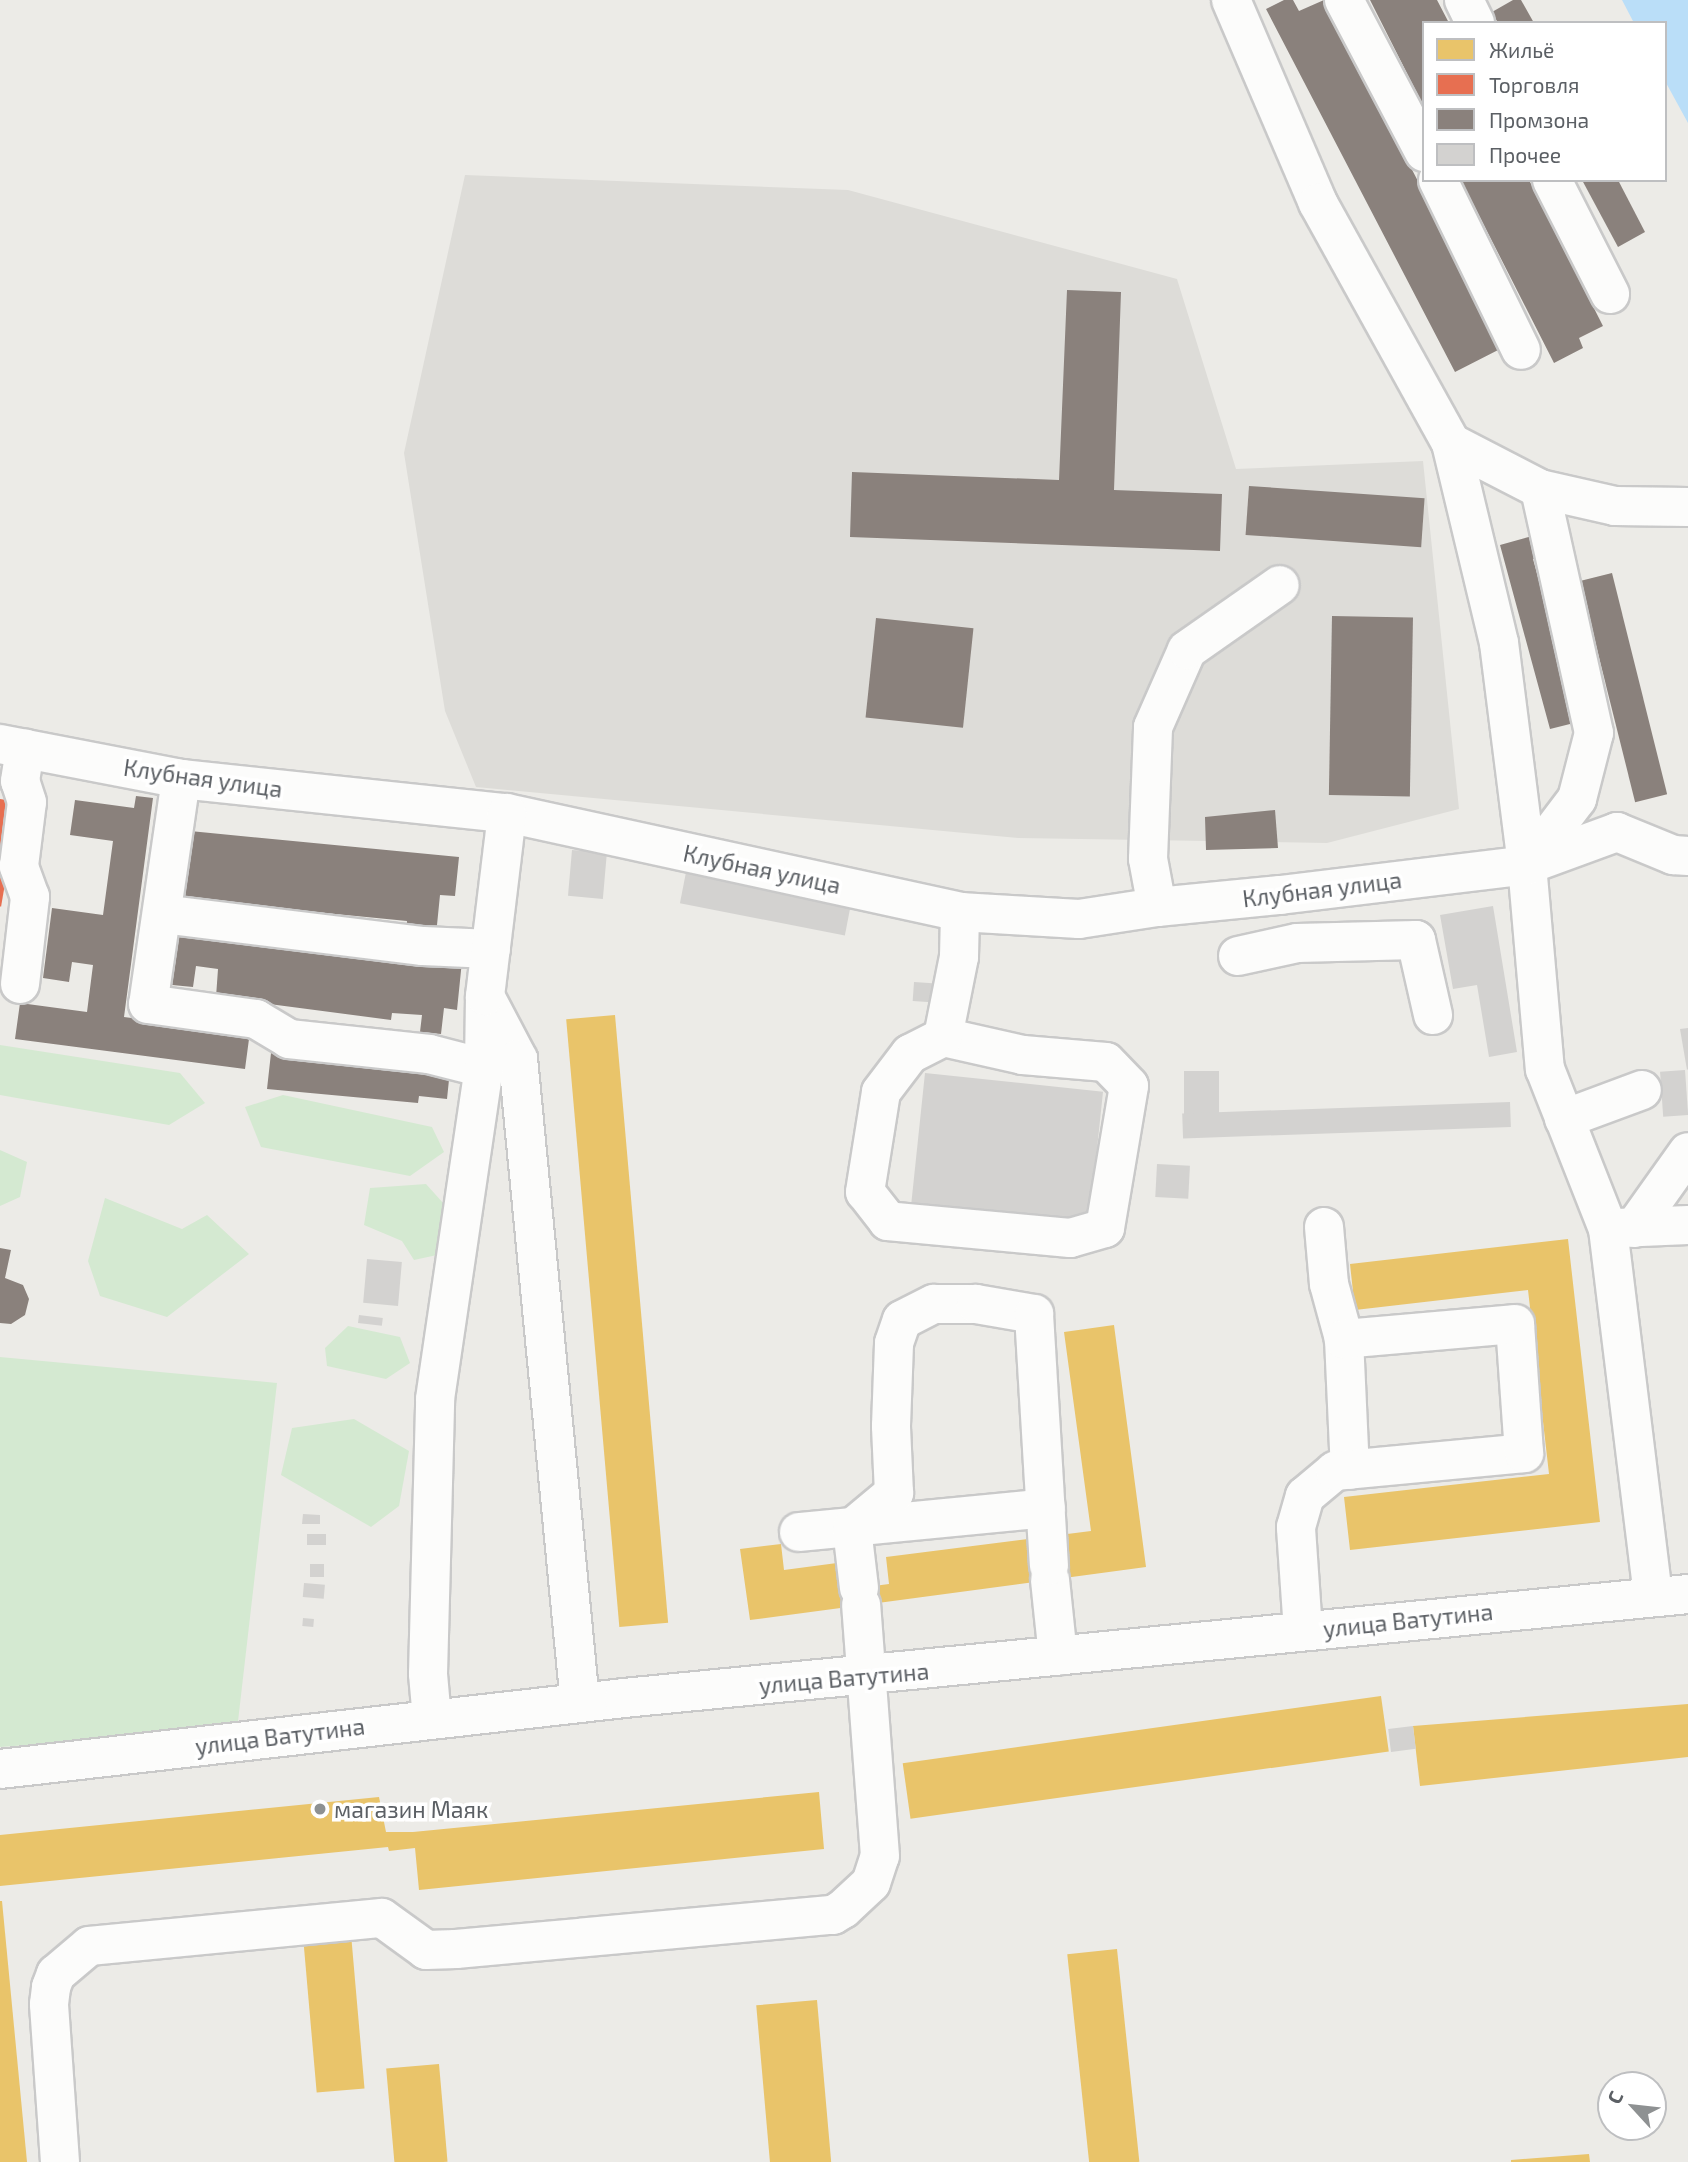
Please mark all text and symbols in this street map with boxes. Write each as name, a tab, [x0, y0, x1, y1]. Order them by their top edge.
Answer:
legend	[1422, 21, 1667, 182]
text: Жильё	[1489, 37, 1554, 62]
text: Торговля	[1489, 72, 1579, 97]
text: Промзона	[1489, 107, 1589, 132]
text: Прочее	[1489, 142, 1561, 167]
street label: Клубная улица	[122, 753, 284, 803]
street label: Клубная улица	[681, 839, 843, 899]
street label: Клубная улица	[1241, 866, 1403, 912]
street label: улица Ватутина	[1322, 1597, 1494, 1643]
street label: улица Ватутина	[758, 1657, 930, 1699]
street label: улица Ватутина	[194, 1712, 366, 1760]
place label: магазин Маяк	[334, 1795, 488, 1823]
marker: магазин Маяк	[312, 1801, 328, 1817]
north arrow	[1597, 2071, 1667, 2141]
text: С	[1602, 2087, 1627, 2107]

